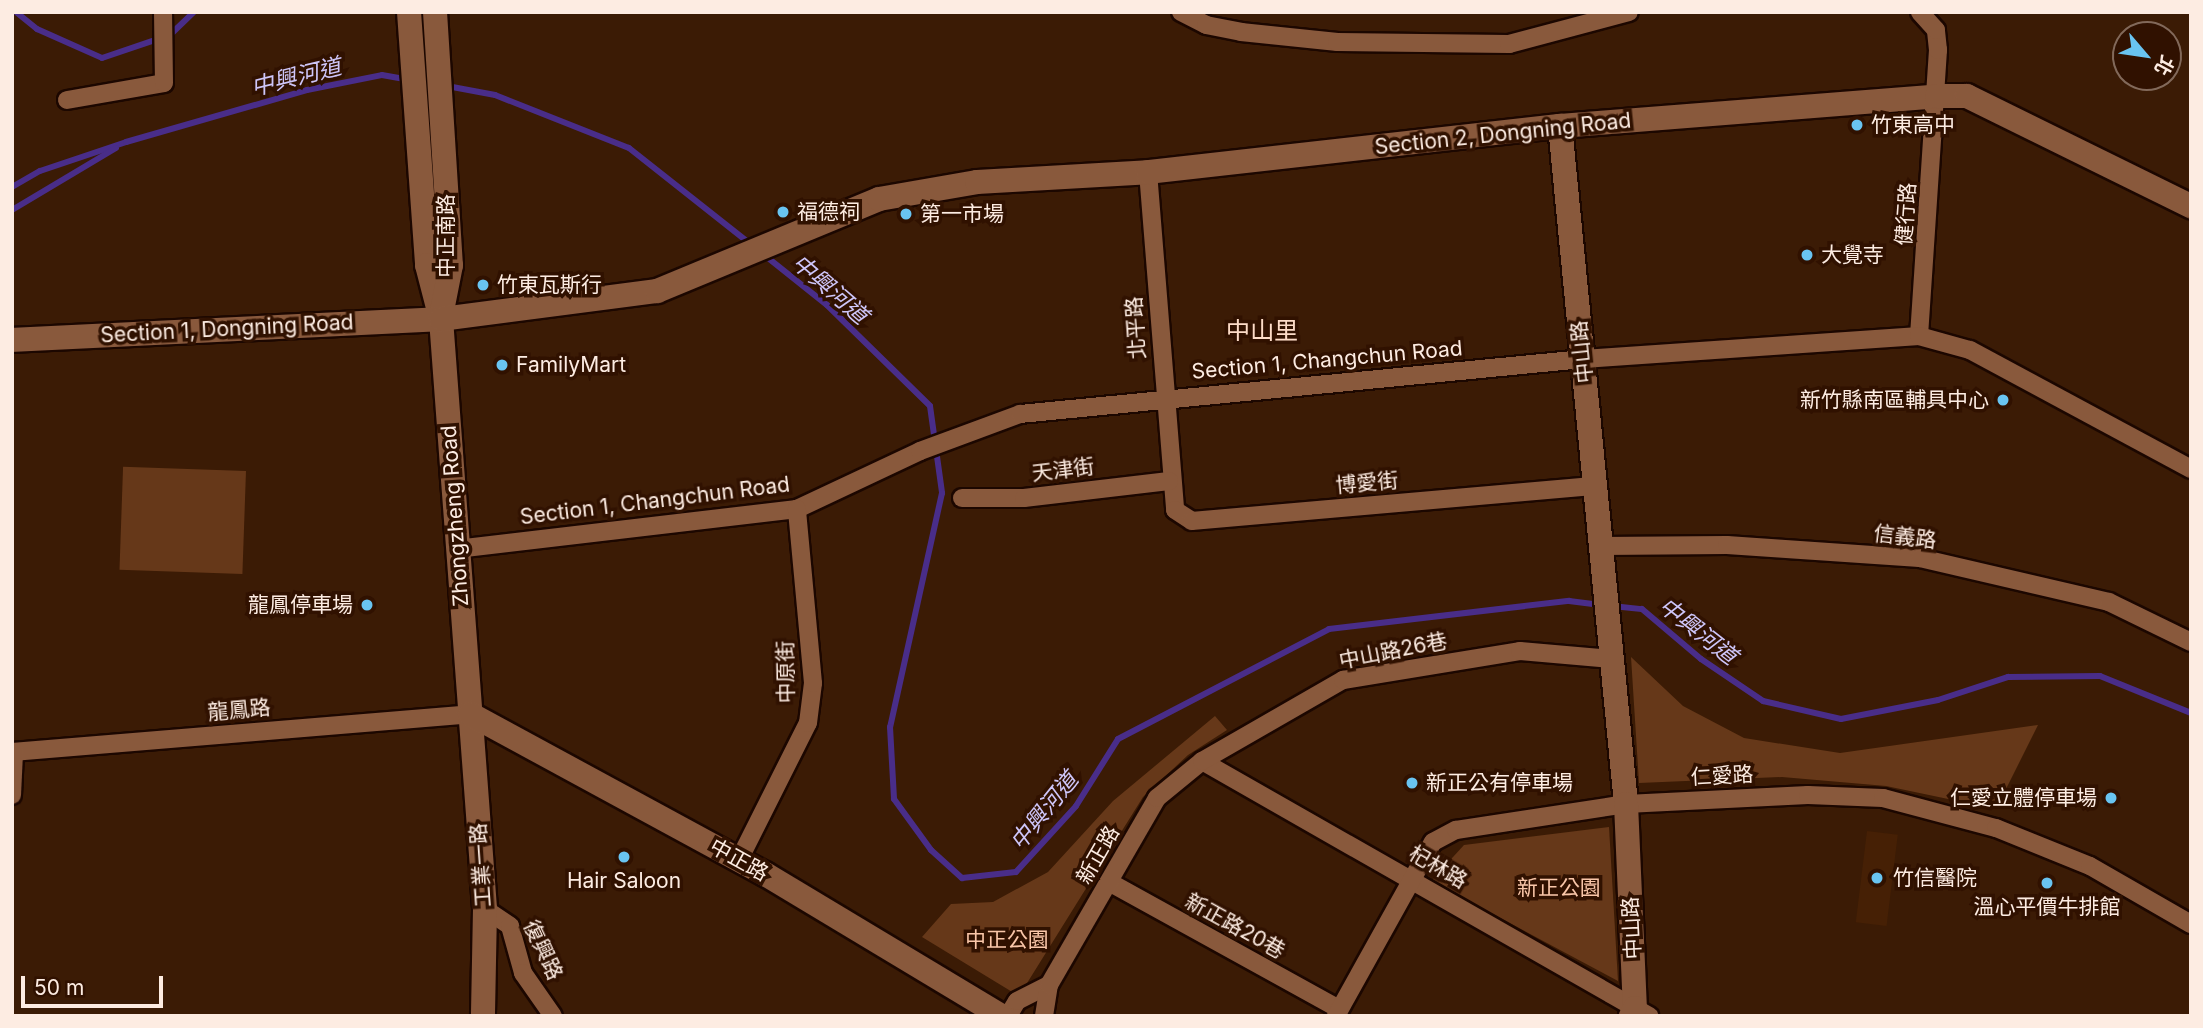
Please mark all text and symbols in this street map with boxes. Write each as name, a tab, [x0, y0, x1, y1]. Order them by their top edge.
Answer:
north arrow	[2112, 21, 2182, 91]
water label: 中興河道	[248, 52, 344, 102]
text: 北	[2149, 52, 2179, 79]
street label: Section 2, Dongning Road	[1374, 108, 1632, 160]
place label: 竹東高中	[1871, 112, 1955, 138]
marker: 竹東高中	[1849, 117, 1865, 133]
street label: 健行路	[1891, 182, 1921, 246]
street label: 中正南路	[433, 194, 459, 278]
place label: 福德祠	[797, 199, 860, 225]
place label: 第一市場	[920, 201, 1004, 227]
marker: 福德祠	[775, 204, 791, 220]
marker: 第一市場	[898, 206, 914, 222]
place label: 大覺寺	[1821, 242, 1884, 268]
marker: 大覺寺	[1799, 247, 1815, 263]
water label: 中興河道	[786, 248, 874, 330]
place label: 竹東瓦斯行	[497, 272, 602, 298]
marker: 竹東瓦斯行	[475, 277, 491, 293]
street label: 北平路	[1121, 296, 1151, 360]
street label: Section 1, Dongning Road	[100, 310, 354, 348]
district label: 中山里	[1226, 317, 1298, 345]
street label: 中山路	[1566, 319, 1598, 385]
street label: Section 1, Changchun Road	[1191, 336, 1463, 384]
place label: FamilyMart	[516, 352, 626, 378]
marker: FamilyMart	[494, 357, 510, 373]
place label: 新竹縣南區輔具中心	[1800, 387, 1989, 413]
marker: 新竹縣南區輔具中心	[1995, 392, 2011, 408]
street label: Zhongzheng Road	[436, 425, 474, 607]
street label: 天津街	[1030, 454, 1096, 486]
street label: 博愛街	[1335, 468, 1399, 498]
street label: Section 1, Changchun Road	[519, 472, 791, 530]
street label: 信義路	[1872, 521, 1938, 553]
place label: 龍鳳停車場	[248, 592, 353, 618]
water label: 中興河道	[1653, 592, 1743, 670]
marker: 龍鳳停車場	[359, 597, 375, 613]
street label: 中山路26巷	[1337, 628, 1449, 674]
street label: 中原街	[773, 640, 799, 704]
street label: 龍鳳路	[207, 695, 271, 725]
street label: 仁愛路	[1690, 762, 1754, 790]
water label: 中興河道	[1004, 767, 1084, 855]
place label: 新正公有停車場	[1426, 770, 1573, 796]
marker: 新正公有停車場	[1404, 775, 1420, 791]
place label: 仁愛立體停車場	[1950, 785, 2097, 811]
marker: 仁愛立體停車場	[2103, 790, 2119, 806]
street label: 新正路	[1071, 821, 1125, 889]
street label: 工業一路	[466, 822, 496, 908]
street label: 中正路	[705, 834, 773, 886]
street label: 杞林路	[1404, 840, 1472, 894]
marker: Hair Saloon	[616, 849, 632, 865]
place label: 竹信醫院	[1893, 865, 1977, 891]
place label: Hair Saloon	[567, 868, 681, 894]
marker: 竹信醫院	[1867, 868, 1887, 888]
park label: 新正公園	[1517, 875, 1601, 901]
marker: 溫心平價牛排館	[2039, 875, 2055, 891]
street label: 新正路20巷	[1181, 888, 1289, 964]
place label: 溫心平價牛排館	[1974, 894, 2120, 920]
street label: 中山路	[1618, 896, 1646, 960]
street label: 復興路	[518, 916, 568, 984]
park label: 中正公園	[965, 927, 1049, 953]
scale bar	[24, 962, 166, 1006]
text: 50 m	[34, 975, 84, 1000]

